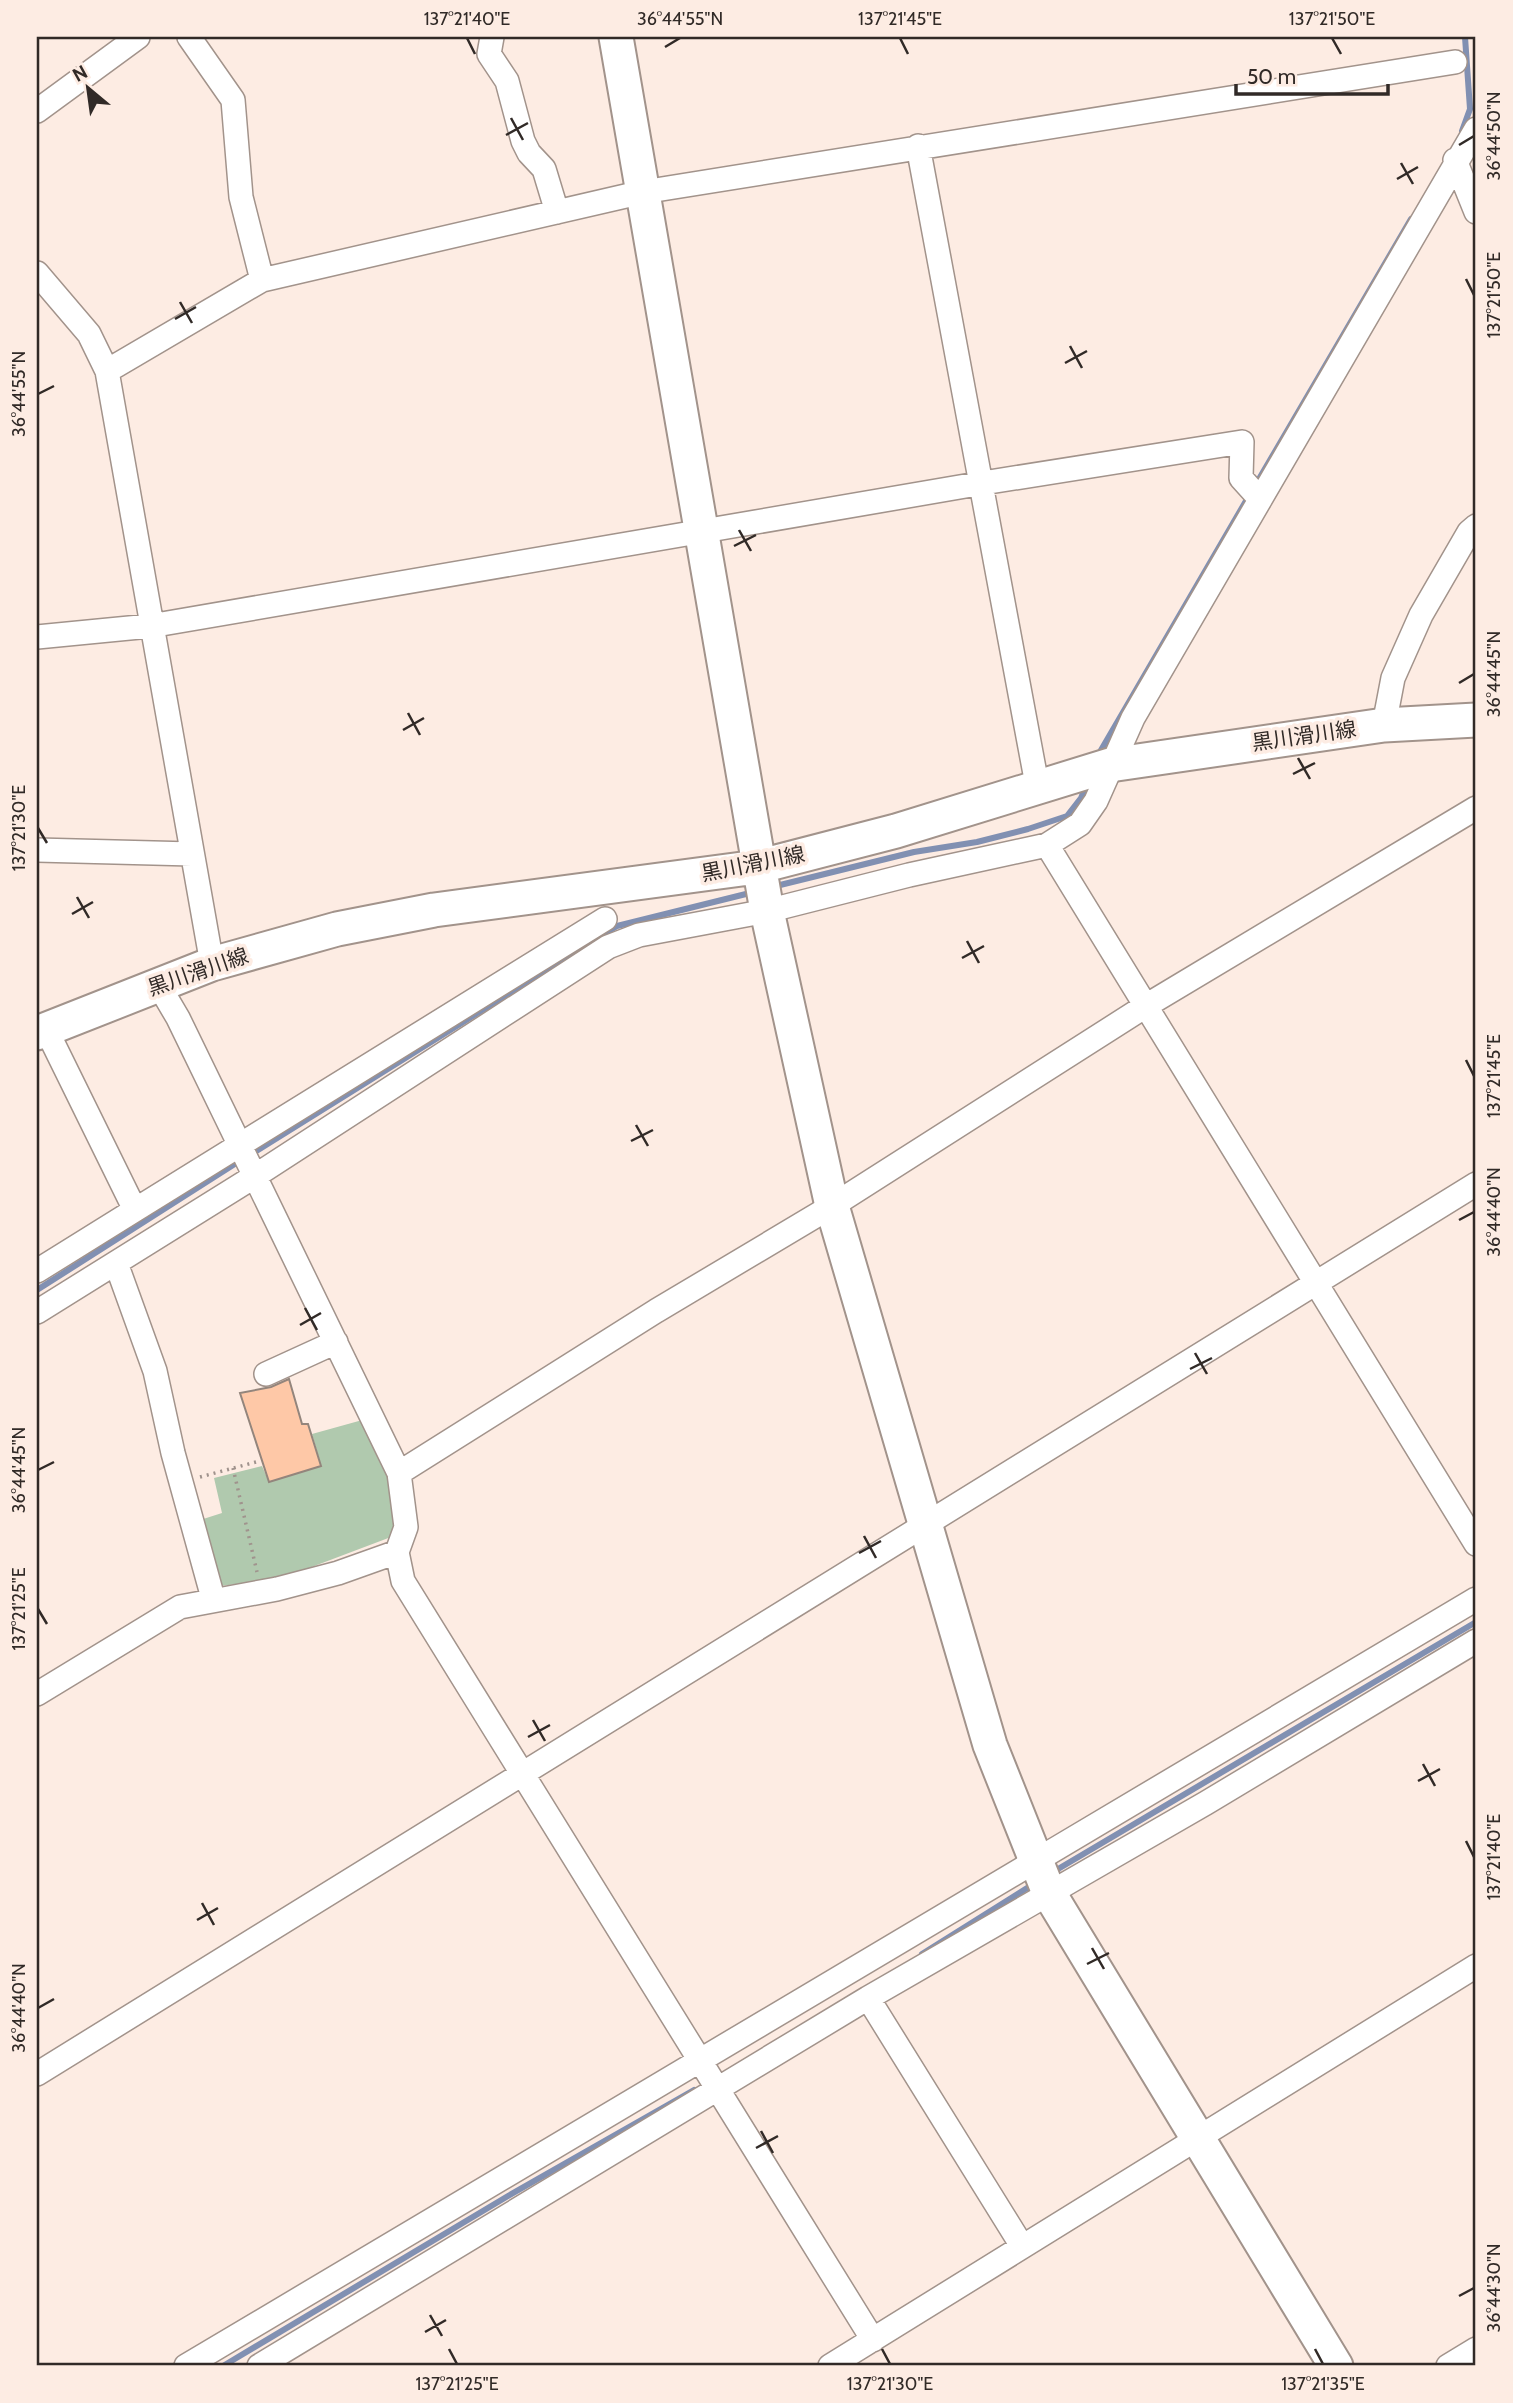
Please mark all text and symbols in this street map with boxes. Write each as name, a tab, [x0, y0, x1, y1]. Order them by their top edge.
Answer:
text: 137°21'40"E	[424, 8, 510, 30]
text: 36°44'55"N	[637, 8, 723, 30]
text: 137°21'45"E	[858, 8, 942, 30]
text: 137°21'50"E	[1289, 8, 1375, 30]
north arrow	[52, 52, 122, 122]
scale bar	[1236, 52, 1389, 96]
text: N	[69, 60, 91, 87]
text: 50 m	[1247, 64, 1296, 89]
text: 36°44'50"N	[1483, 92, 1505, 180]
text: 137°21'50"E	[1483, 252, 1505, 338]
text: 36°44'55"N	[8, 351, 30, 437]
text: 36°44'45"N	[1483, 631, 1505, 717]
street label: 黒川滑川線	[1250, 716, 1358, 755]
text: 137°21'30"E	[8, 785, 30, 871]
street label: 黒川滑川線	[699, 841, 807, 886]
street label: 黒川滑川線	[144, 943, 252, 1000]
text: 137°21'45"E	[1483, 1034, 1505, 1118]
text: 36°44'40"N	[1483, 1167, 1505, 1257]
text: 36°44'45"N	[8, 1427, 30, 1513]
text: 137°21'25"E	[8, 1567, 30, 1651]
text: 137°21'40"E	[1483, 1814, 1505, 1900]
text: 36°44'40"N	[8, 1963, 30, 2053]
text: 36°44'30"N	[1483, 2244, 1505, 2332]
text: 137°21'25"E	[415, 2373, 499, 2395]
text: 137°21'30"E	[847, 2373, 933, 2395]
text: 137°21'35"E	[1281, 2373, 1365, 2395]

